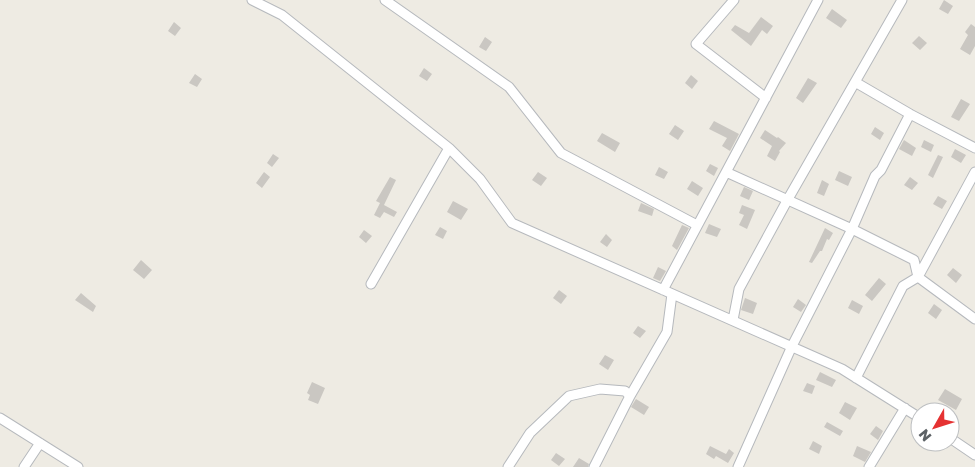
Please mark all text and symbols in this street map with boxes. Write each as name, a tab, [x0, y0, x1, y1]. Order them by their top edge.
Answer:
north arrow	[910, 402, 960, 452]
text: N	[915, 426, 934, 445]

